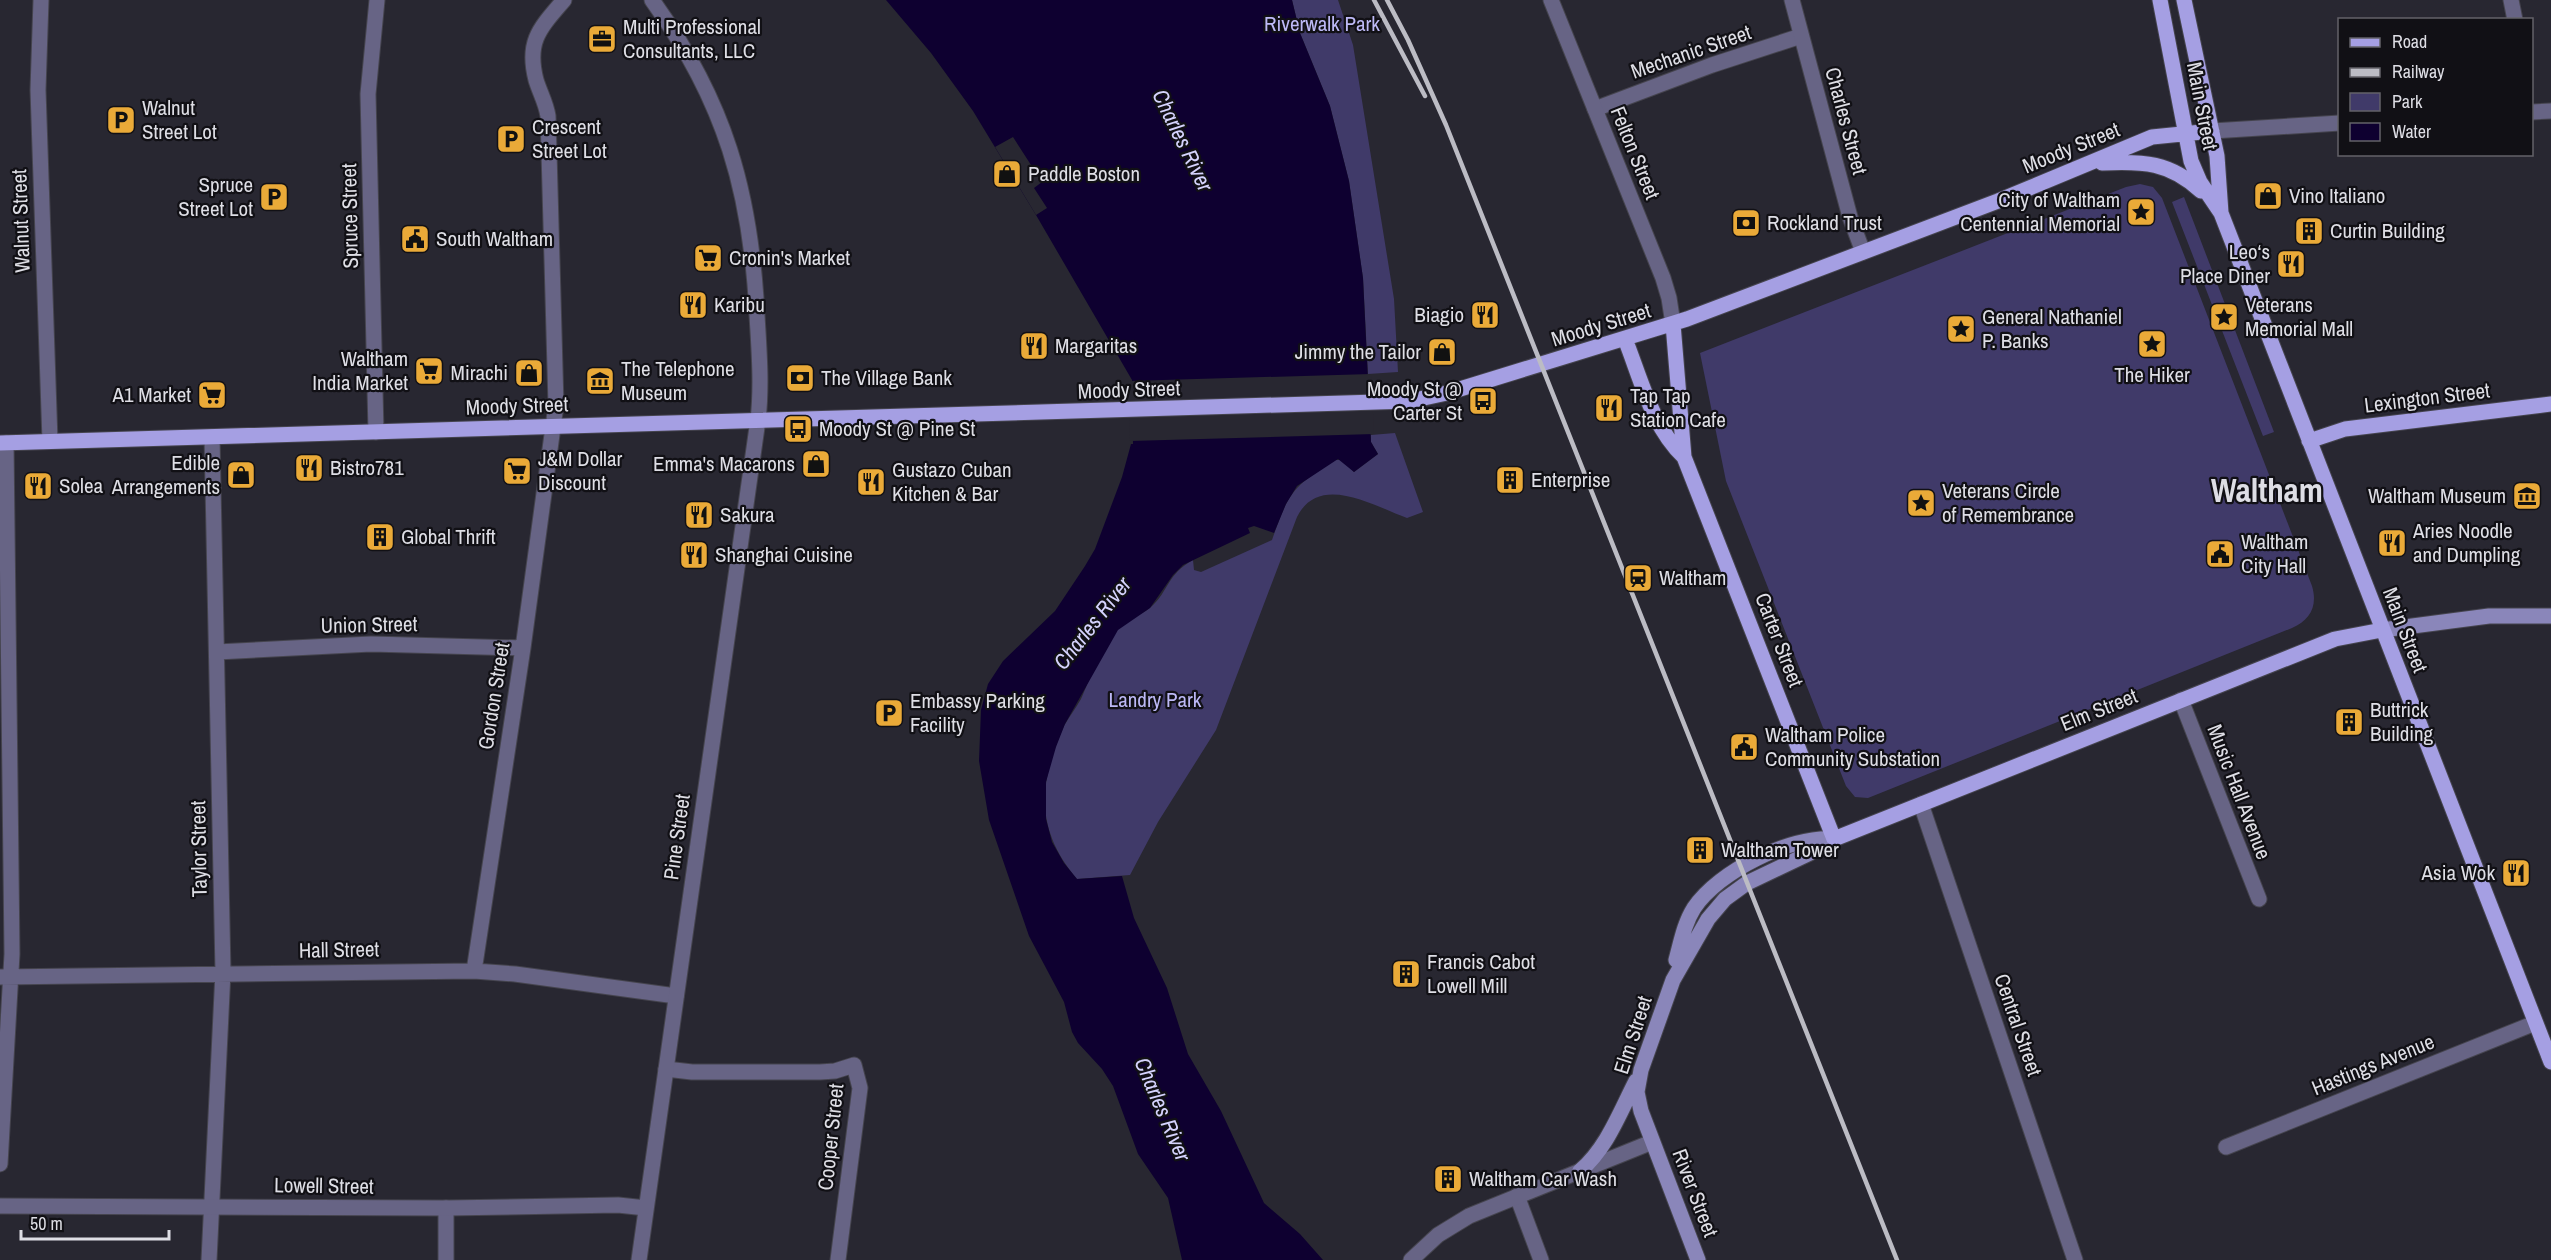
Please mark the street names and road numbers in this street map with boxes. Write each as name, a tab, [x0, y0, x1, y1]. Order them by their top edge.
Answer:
street label: Mechanic Street	[1627, 17, 1755, 86]
street label: Main Street	[2180, 59, 2225, 153]
street label: Charles Street	[1818, 64, 1875, 178]
street label: Felton Street	[1604, 102, 1667, 204]
street label: Moody Street	[2018, 115, 2124, 180]
street label: Spruce Street	[334, 163, 365, 269]
street label: Walnut Street	[4, 168, 37, 273]
street label: Moody Street	[1548, 296, 1654, 353]
street label: Moody Street	[1077, 373, 1181, 406]
street label: Lexington Street	[2362, 375, 2492, 420]
street label: Moody Street	[465, 389, 569, 422]
street label: Main Street	[2376, 583, 2435, 677]
street label: Carter Street	[1748, 589, 1811, 691]
street label: Union Street	[320, 609, 418, 640]
street label: Gordon Street	[471, 640, 516, 752]
street label: Elm Street	[2056, 681, 2142, 738]
street label: Music Hall Avenue	[2200, 720, 2279, 863]
street label: Pine Street	[656, 792, 697, 882]
street label: Taylor Street	[183, 800, 214, 898]
street label: Hall Street	[299, 934, 380, 965]
street label: Central Street	[1987, 970, 2050, 1080]
street label: Elm Street	[1606, 992, 1659, 1078]
street label: Hastings Avenue	[2307, 1027, 2438, 1102]
street label: Cooper Street	[810, 1082, 851, 1192]
street label: River Street	[1665, 1145, 1726, 1241]
street label: Lowell Street	[274, 1170, 374, 1201]

